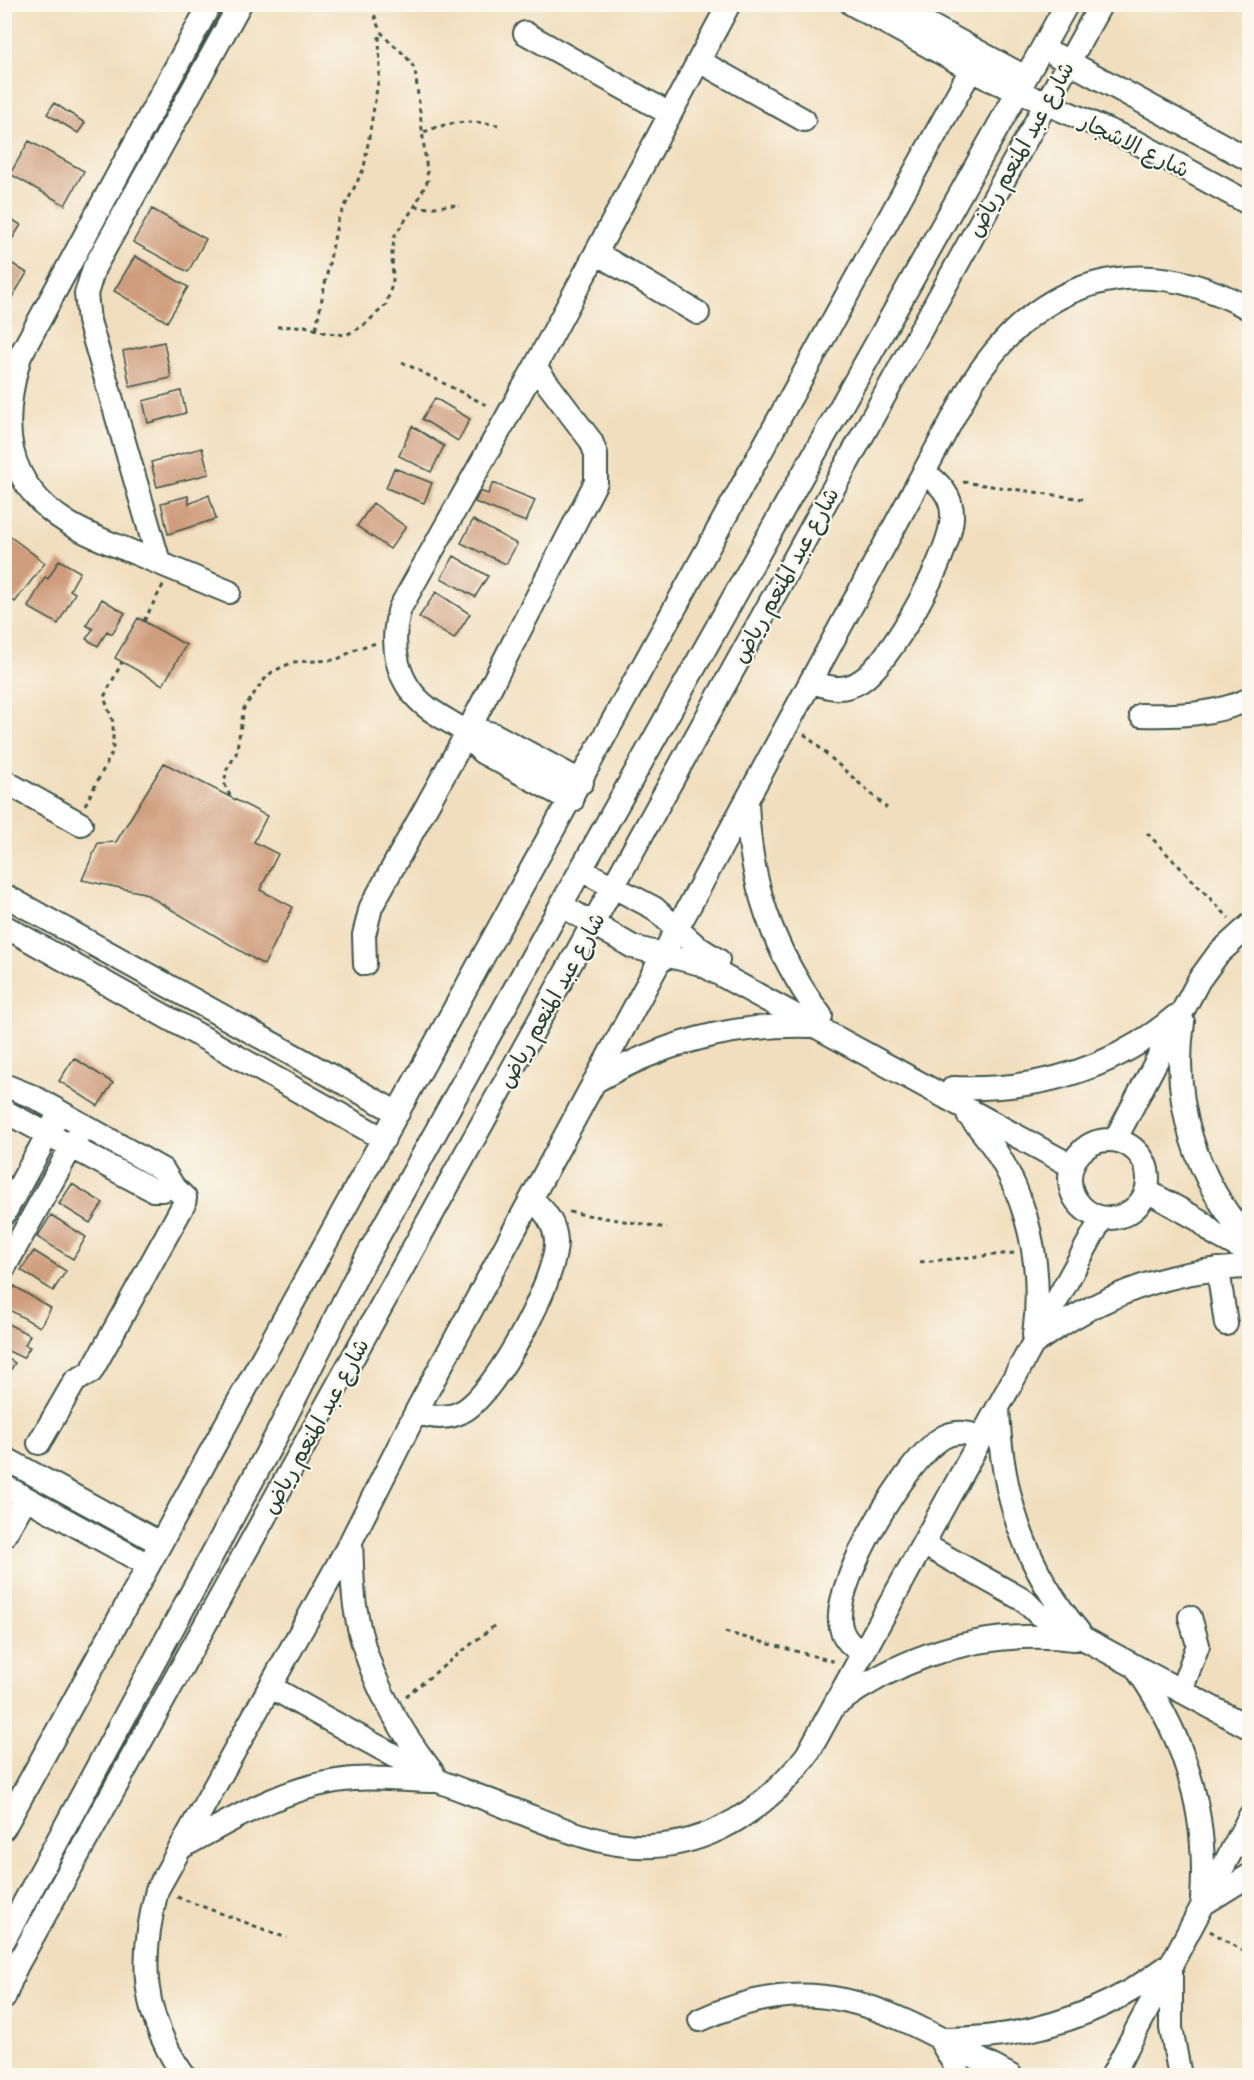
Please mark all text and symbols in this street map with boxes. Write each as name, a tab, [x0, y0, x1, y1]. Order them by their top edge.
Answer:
street label: شارع عبد المنعم رياض	[956, 54, 1085, 245]
street label: شارع الاشجار	[1071, 101, 1196, 189]
street label: شارع عبد المنعم رياض	[721, 480, 850, 671]
street label: شارع عبد المنعم رياض	[487, 905, 616, 1096]
street label: شارع عبد المنعم رياض	[251, 1331, 380, 1522]

